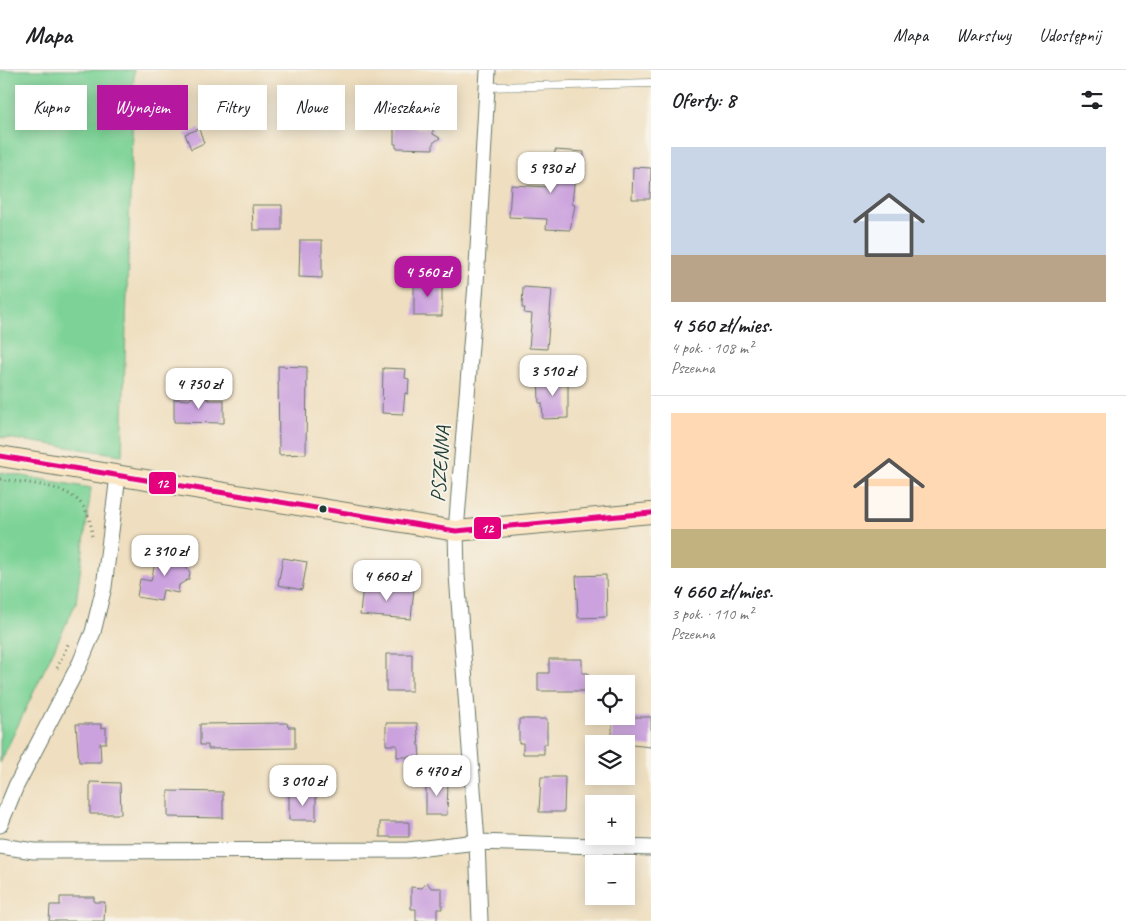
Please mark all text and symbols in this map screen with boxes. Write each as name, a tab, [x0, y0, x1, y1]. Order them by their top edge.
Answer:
text: Mapa	[25, 20, 72, 50]
text: Mapa	[893, 24, 928, 46]
text: Warstwy	[956, 24, 1011, 46]
text: Udostępnij	[1039, 24, 1101, 46]
chip: Kupno	[15, 85, 87, 130]
chip: Wynajem	[97, 85, 188, 130]
chip: Filtry	[198, 85, 267, 130]
chip: Nowe	[277, 85, 345, 130]
chip: Mieszkanie	[355, 85, 457, 130]
icon: filters	[1078, 86, 1106, 114]
text: Oferty: 8	[671, 87, 736, 113]
pin: 5 930 zł	[499, 152, 603, 194]
text: 5 930 zł	[529, 158, 573, 178]
icon: home	[844, 180, 934, 270]
pin: 4 560 zł	[376, 256, 480, 298]
text: 4 560 zł	[405, 262, 451, 282]
text: 4 560 zł/mies.	[671, 312, 772, 338]
text: 4 pok. · 108 m²	[671, 338, 753, 358]
pin: 3 510 zł	[501, 354, 605, 397]
text: Pszenna	[671, 358, 715, 378]
text: 3 510 zł	[531, 361, 575, 381]
pin: 4 750 zł	[147, 368, 251, 410]
text: 4 750 zł	[177, 374, 221, 394]
street label: PSZENNA	[424, 425, 456, 503]
icon: home	[844, 445, 934, 535]
line badge: 12	[148, 471, 177, 495]
text: 12	[156, 475, 170, 492]
unlabelled marker	[318, 504, 328, 514]
line badge: 12	[473, 516, 502, 540]
text: 12	[481, 520, 495, 537]
pin: 2 310 zł	[113, 534, 217, 577]
text: 2 310 zł	[142, 541, 188, 561]
pin: 4 660 zł	[335, 560, 439, 602]
text: 4 660 zł	[364, 566, 410, 586]
text: 4 660 zł/mies.	[671, 578, 773, 604]
text: 3 pok. · 110 m²	[671, 604, 753, 624]
text: Pszenna	[671, 624, 715, 644]
map controls	[585, 675, 635, 905]
button: locate	[585, 675, 635, 725]
button: layers	[585, 735, 635, 785]
pin: 6 470 zł	[385, 754, 489, 797]
text: 6 470 zł	[414, 761, 460, 781]
pin: 3 010 zł	[251, 764, 355, 807]
text: 3 010 zł	[280, 771, 326, 791]
button: +	[585, 795, 635, 845]
button: −	[585, 855, 635, 905]

